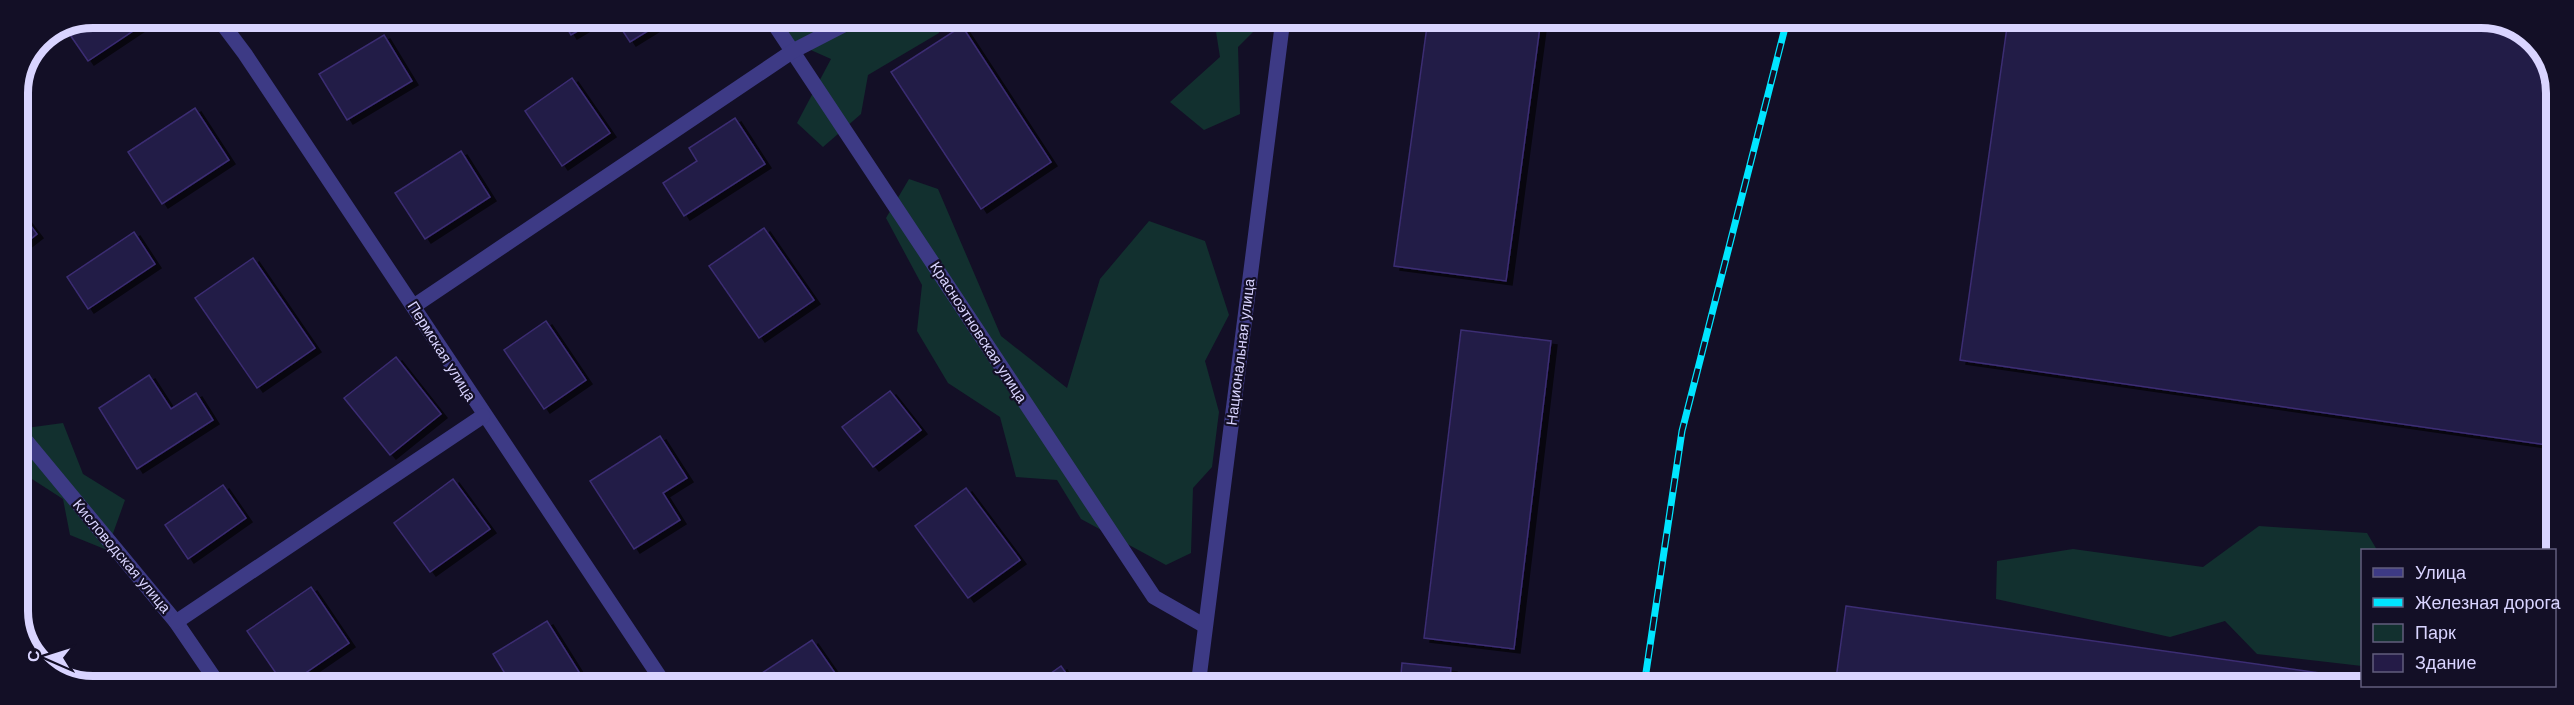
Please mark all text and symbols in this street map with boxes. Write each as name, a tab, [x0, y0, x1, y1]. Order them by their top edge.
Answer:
street label: Красноэтновская улица	[927, 258, 1031, 406]
street label: Национальная улица	[1223, 277, 1258, 426]
street label: Пермская улица	[405, 298, 480, 404]
street label: Кисловодская улица	[70, 496, 175, 617]
legend	[2361, 549, 2556, 687]
text: Улица	[2415, 563, 2467, 583]
text: Железная дорога	[2415, 593, 2562, 613]
text: Парк	[2415, 623, 2456, 643]
north arrow	[18, 627, 78, 687]
text: С	[25, 650, 42, 662]
text: Здание	[2415, 653, 2476, 673]

